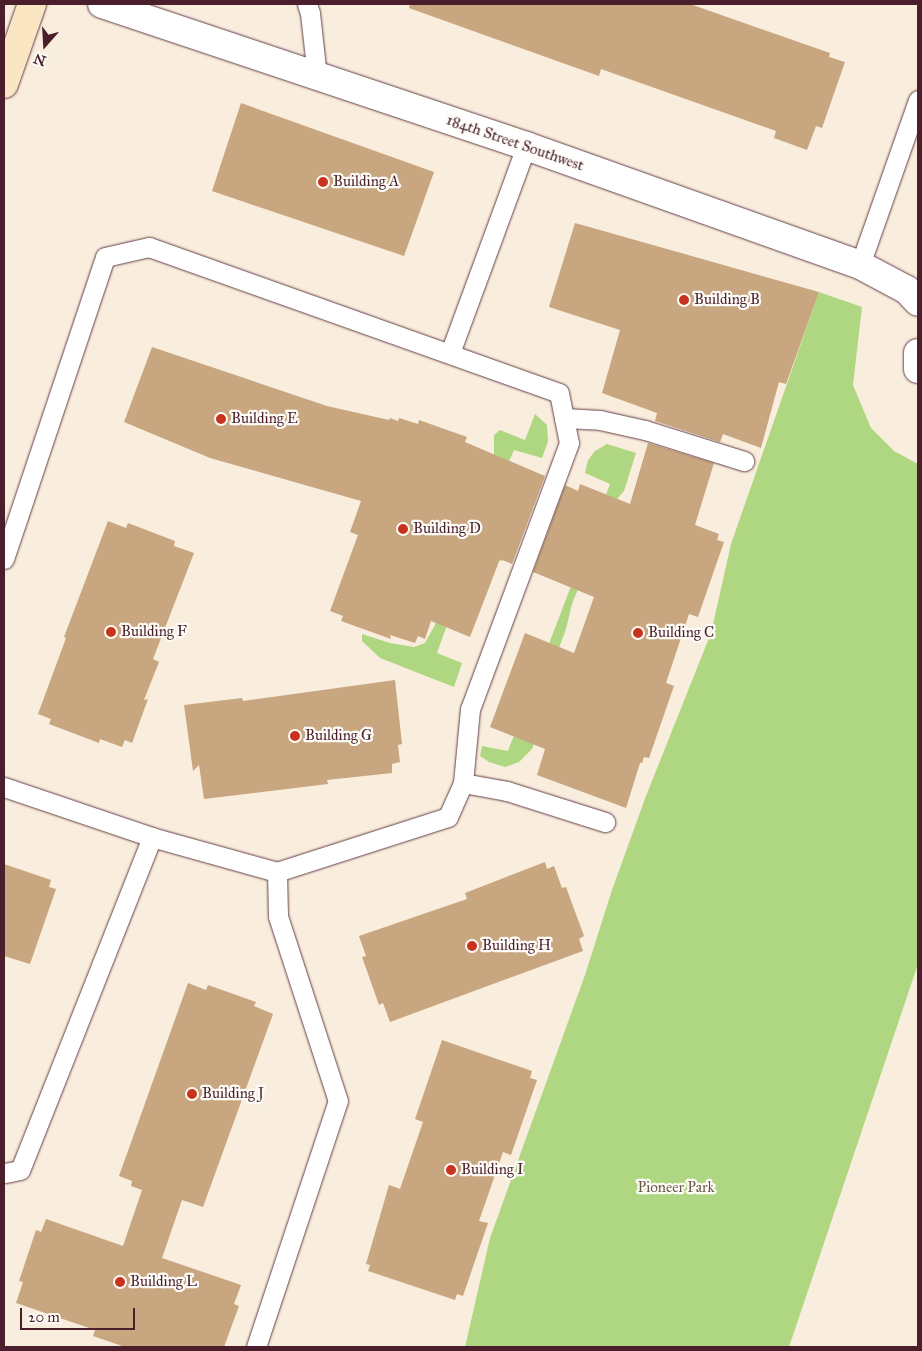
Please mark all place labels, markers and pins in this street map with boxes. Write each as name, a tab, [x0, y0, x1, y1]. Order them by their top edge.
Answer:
place label: Building A	[333, 173, 399, 191]
marker: Building A	[317, 176, 329, 188]
place label: Building B	[694, 291, 760, 309]
marker: Building B	[678, 294, 690, 306]
place label: Building E	[231, 410, 298, 428]
marker: Building E	[215, 413, 227, 425]
place label: Building D	[413, 520, 481, 538]
marker: Building D	[397, 523, 409, 535]
place label: Building F	[121, 623, 187, 641]
place label: Building C	[648, 624, 714, 642]
marker: Building F	[105, 626, 117, 638]
marker: Building C	[632, 627, 644, 639]
place label: Building G	[305, 727, 372, 745]
marker: Building G	[289, 730, 301, 742]
place label: Building H	[482, 937, 551, 955]
marker: Building H	[466, 940, 478, 952]
place label: Building J	[202, 1085, 264, 1103]
marker: Building J	[186, 1088, 198, 1100]
place label: Building I	[461, 1161, 523, 1179]
marker: Building I	[445, 1164, 457, 1176]
place label: Building L	[130, 1273, 197, 1291]
marker: Building L	[114, 1276, 126, 1288]

